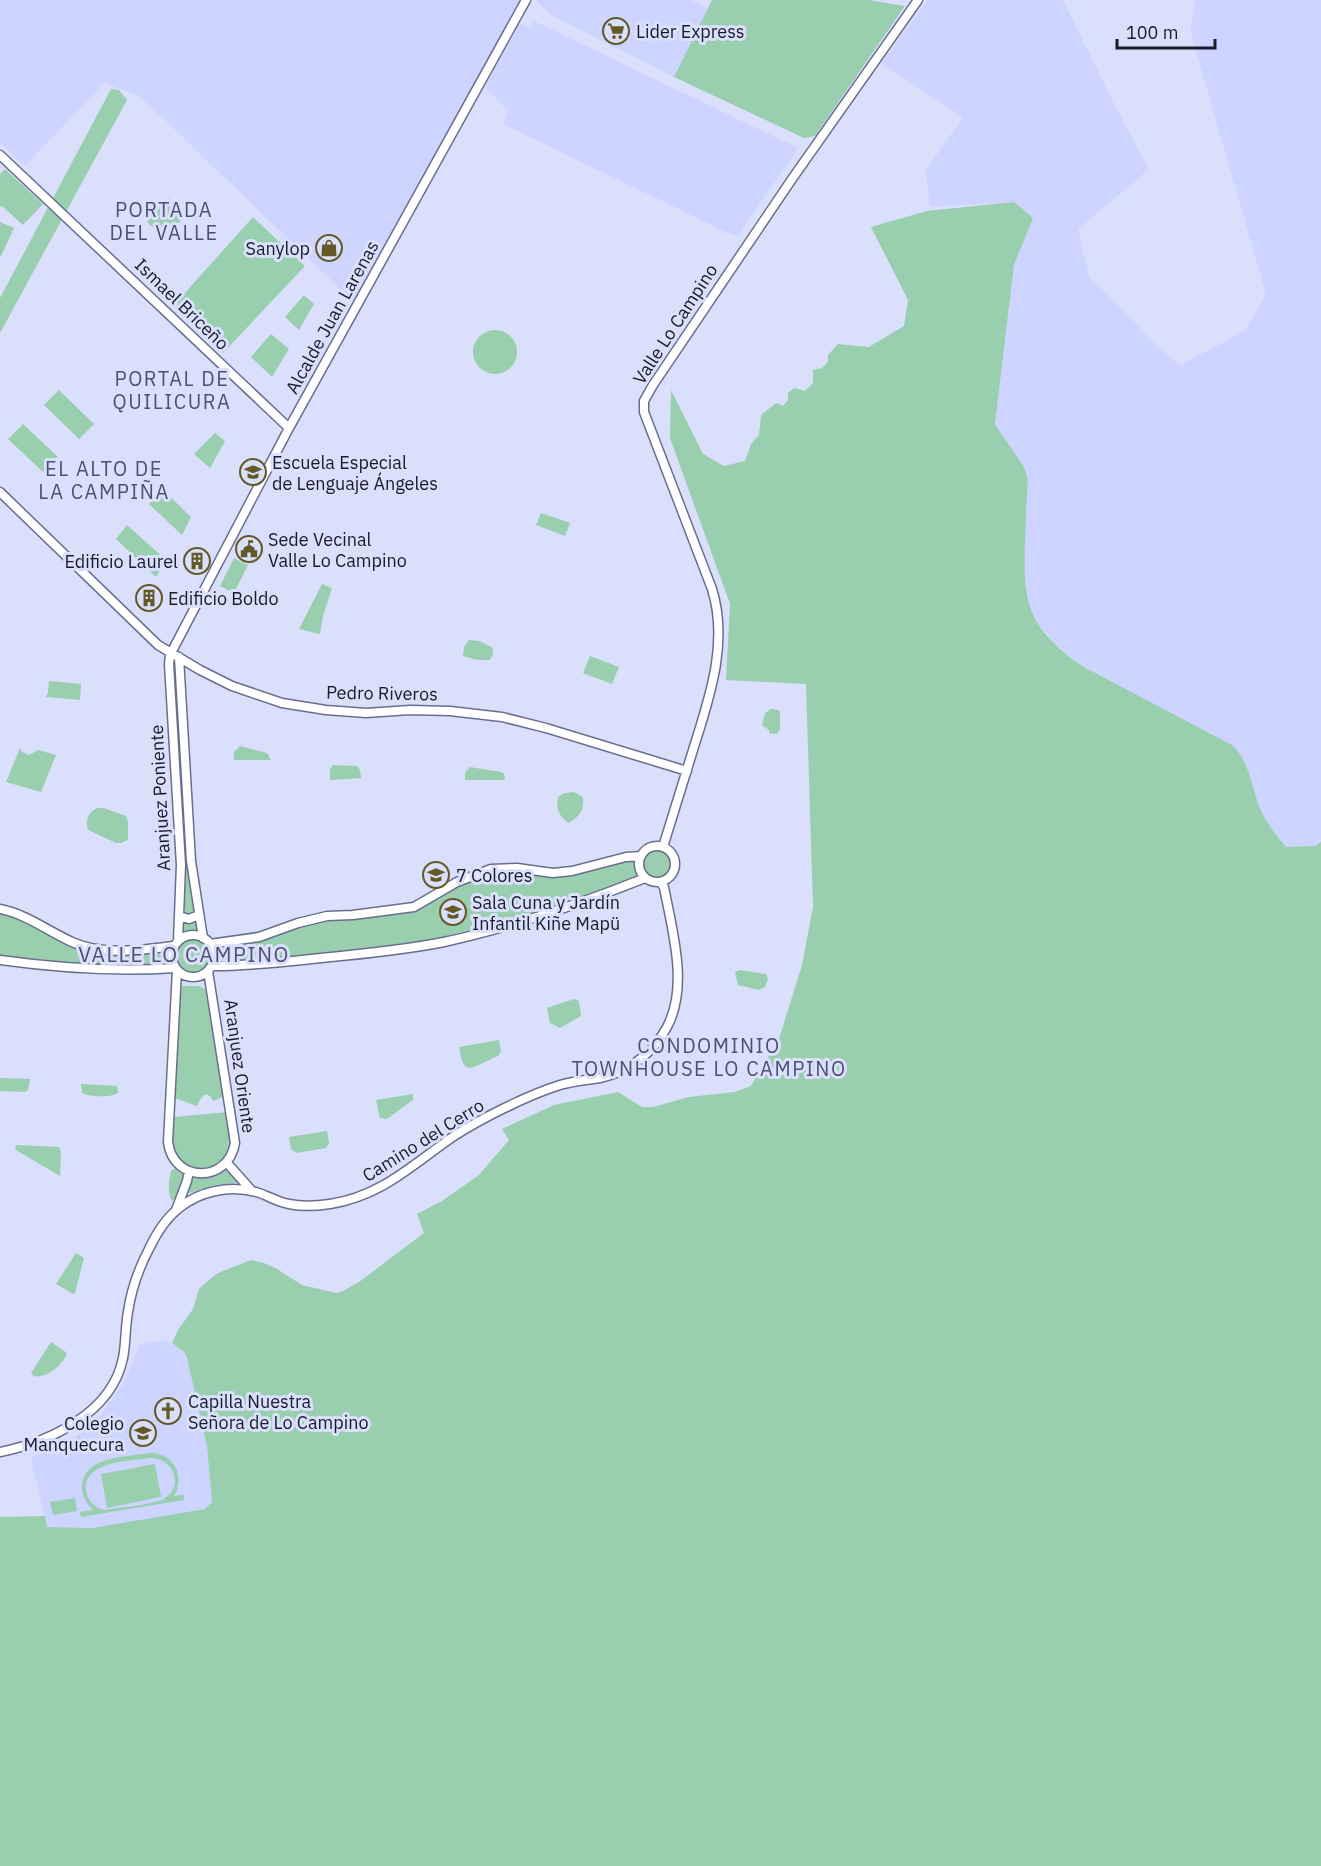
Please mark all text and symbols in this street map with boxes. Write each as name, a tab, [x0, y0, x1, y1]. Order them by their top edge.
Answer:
scale bar	[1117, 12, 1214, 50]
supermarket icon: Lider Express	[601, 16, 631, 46]
place label: Lider Express	[636, 20, 745, 43]
text: 100 m	[1126, 21, 1178, 44]
district label: PORTADA DEL VALLE	[109, 196, 219, 246]
shop icon: Sanylop	[314, 233, 344, 263]
street label: Alcalde Juan Larenas	[280, 236, 384, 398]
place label: Sanylop	[245, 237, 310, 260]
street label: Ismael Briceño	[130, 253, 234, 355]
street label: Valle Lo Campino	[628, 260, 722, 388]
district label: PORTAL DE QUILICURA	[113, 365, 231, 415]
place label: Escuela Especial de Lenguaje Ángeles	[272, 451, 438, 495]
district label: EL ALTO DE LA CAMPIÑA	[38, 455, 170, 505]
school or university icon: Escuela Especial de Lenguaje Ángeles	[238, 457, 268, 487]
place label: Sede Vecinal Valle Lo Campino	[268, 528, 407, 572]
public building icon: Sede Vecinal Valle Lo Campino	[234, 534, 264, 564]
building icon: Edificio Laurel	[182, 546, 212, 576]
place label: Edificio Laurel	[65, 550, 178, 573]
building icon: Edificio Boldo	[134, 583, 164, 613]
place label: Edificio Boldo	[168, 587, 279, 610]
street label: Pedro Riveros	[326, 681, 438, 705]
street label: Aranjuez Poniente	[145, 724, 175, 872]
school or university icon: 7 Colores	[421, 860, 451, 890]
place label: 7 Colores	[456, 864, 532, 887]
place label: Sala Cuna y Jardín Infantil Kiñe Mapü	[472, 891, 620, 935]
school or university icon: Sala Cuna y Jardín Infantil Kiñe Mapü	[438, 897, 468, 927]
district label: VALLE LO CAMPINO	[78, 940, 290, 968]
street label: Aranjuez Oriente	[219, 998, 261, 1135]
district label: CONDOMINIO TOWNHOUSE LO CAMPINO	[571, 1032, 847, 1082]
street label: Camino del Cerro	[358, 1093, 488, 1187]
place label: Capilla Nuestra Señora de Lo Campino	[188, 1390, 369, 1434]
church icon: Capilla Nuestra Señora de Lo Campino	[153, 1396, 183, 1426]
place label: Colegio Manquecura	[24, 1412, 124, 1456]
school or university icon: Colegio Manquecura	[128, 1418, 158, 1448]

